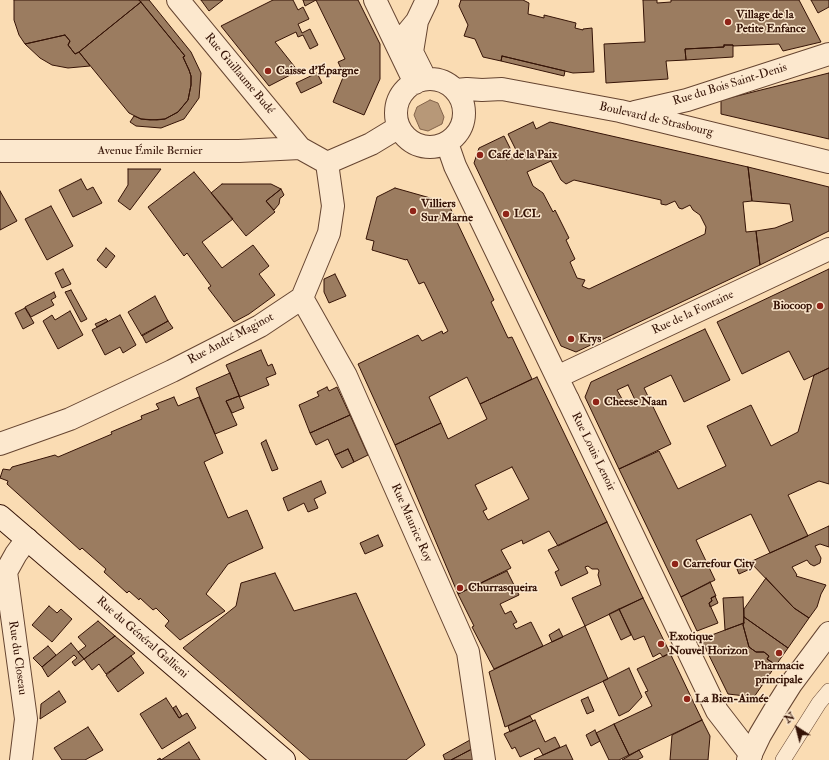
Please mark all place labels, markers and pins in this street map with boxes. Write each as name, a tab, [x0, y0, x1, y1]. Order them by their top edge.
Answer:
place label: Village de la Petite Enfance	[736, 8, 806, 36]
marker: Village de la Petite Enfance	[723, 17, 733, 27]
place label: Caisse d'Épargne	[276, 64, 359, 78]
marker: Caisse d'Épargne	[263, 66, 273, 76]
place label: Café de la Paix	[488, 148, 557, 162]
marker: Café de la Paix	[475, 150, 485, 160]
place label: Villiers Sur Marne	[421, 197, 473, 225]
marker: Villiers Sur Marne	[408, 206, 418, 216]
place label: LCL	[514, 207, 540, 221]
marker: LCL	[501, 209, 511, 219]
place label: Biocoop	[773, 299, 812, 313]
marker: Biocoop	[815, 301, 825, 311]
place label: Krys	[579, 332, 601, 346]
marker: Krys	[566, 334, 576, 344]
place label: Cheese Naan	[604, 395, 667, 409]
marker: Cheese Naan	[591, 397, 601, 407]
place label: Carrefour City	[683, 557, 754, 571]
marker: Carrefour City	[670, 559, 680, 569]
place label: Churrasqueira	[468, 581, 537, 595]
marker: Churrasqueira	[455, 583, 465, 593]
place label: Exotique Nouvel Horizon	[669, 630, 748, 658]
marker: Exotique Nouvel Horizon	[656, 639, 666, 649]
marker: Pharmacie principale	[774, 648, 784, 658]
place label: Pharmacie principale	[754, 659, 804, 687]
place label: La Bien-Aimée	[695, 692, 768, 706]
marker: La Bien-Aimée	[682, 694, 692, 704]

